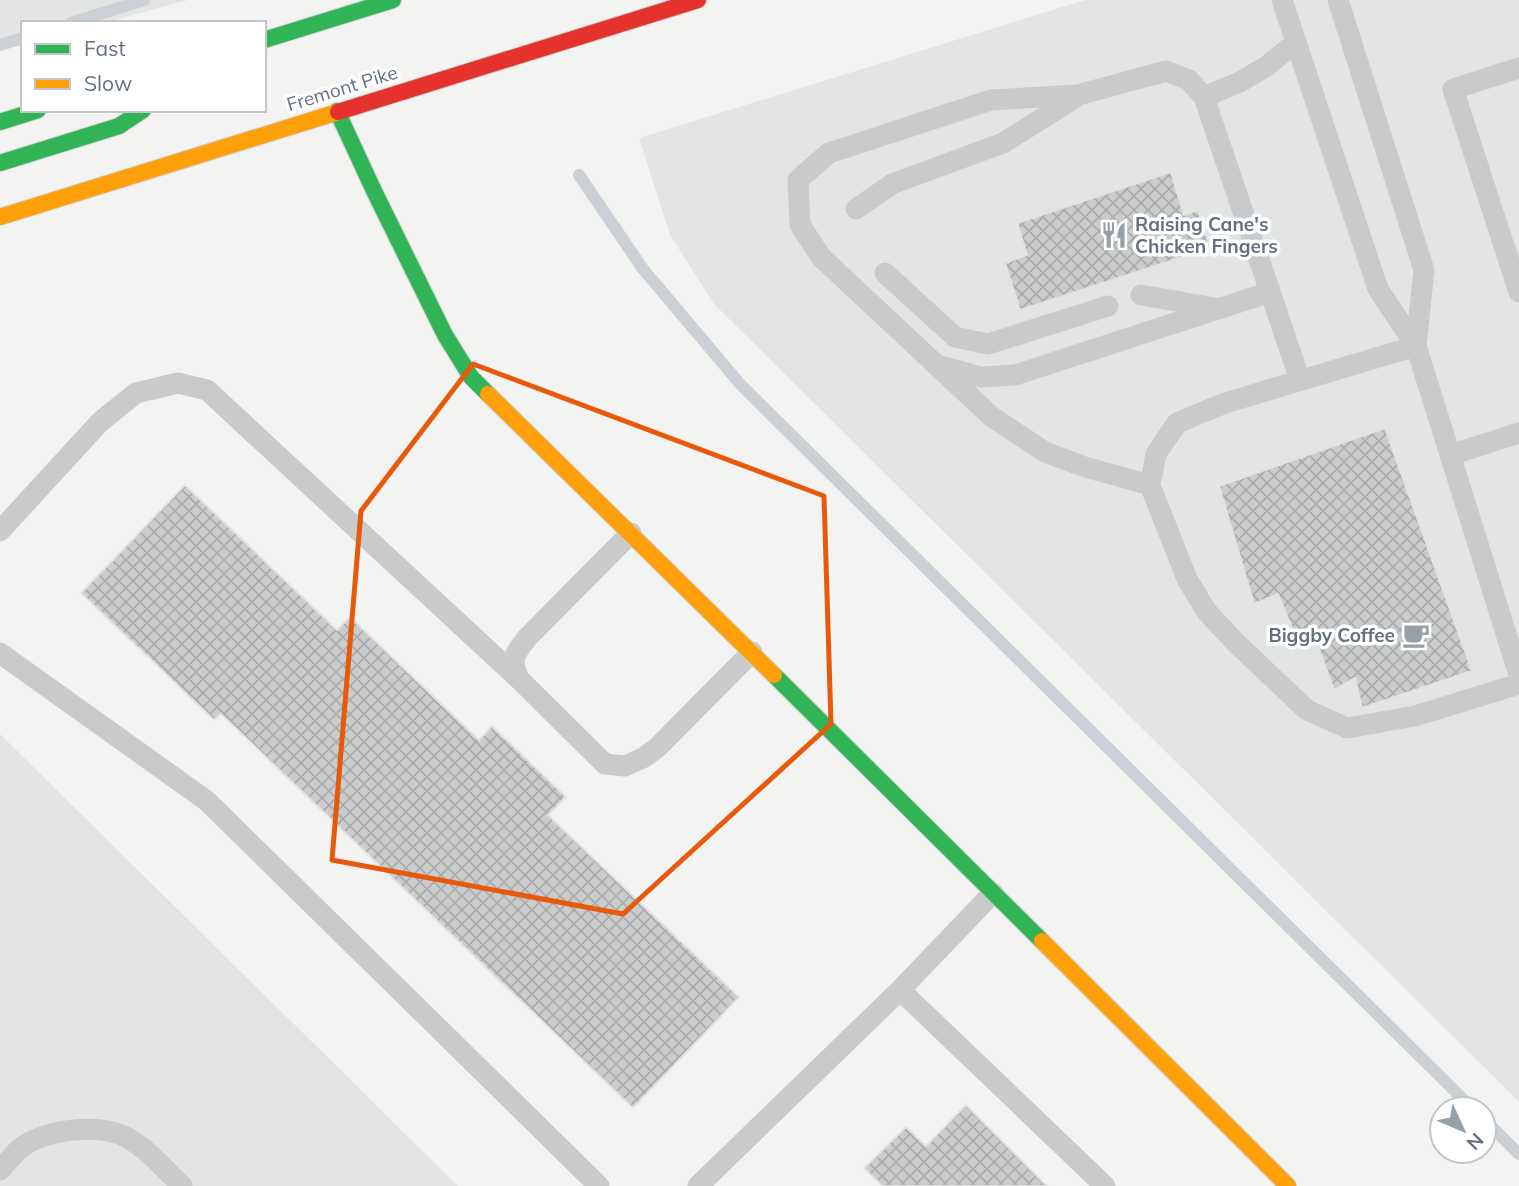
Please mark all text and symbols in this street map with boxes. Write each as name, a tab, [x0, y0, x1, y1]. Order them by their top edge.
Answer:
legend	[21, 21, 266, 112]
text: Fast	[84, 35, 126, 61]
street label: Fremont Pike	[284, 60, 400, 116]
text: Slow	[84, 70, 132, 96]
place label: Raising Cane's Chicken Fingers	[1135, 212, 1278, 258]
restaurant icon: Raising Cane's Chicken Fingers	[1099, 220, 1129, 250]
cafe icon: Biggby Coffee	[1401, 620, 1431, 650]
place label: Biggby Coffee	[1269, 623, 1395, 647]
north arrow	[1428, 1095, 1498, 1165]
text: N	[1462, 1128, 1489, 1155]

